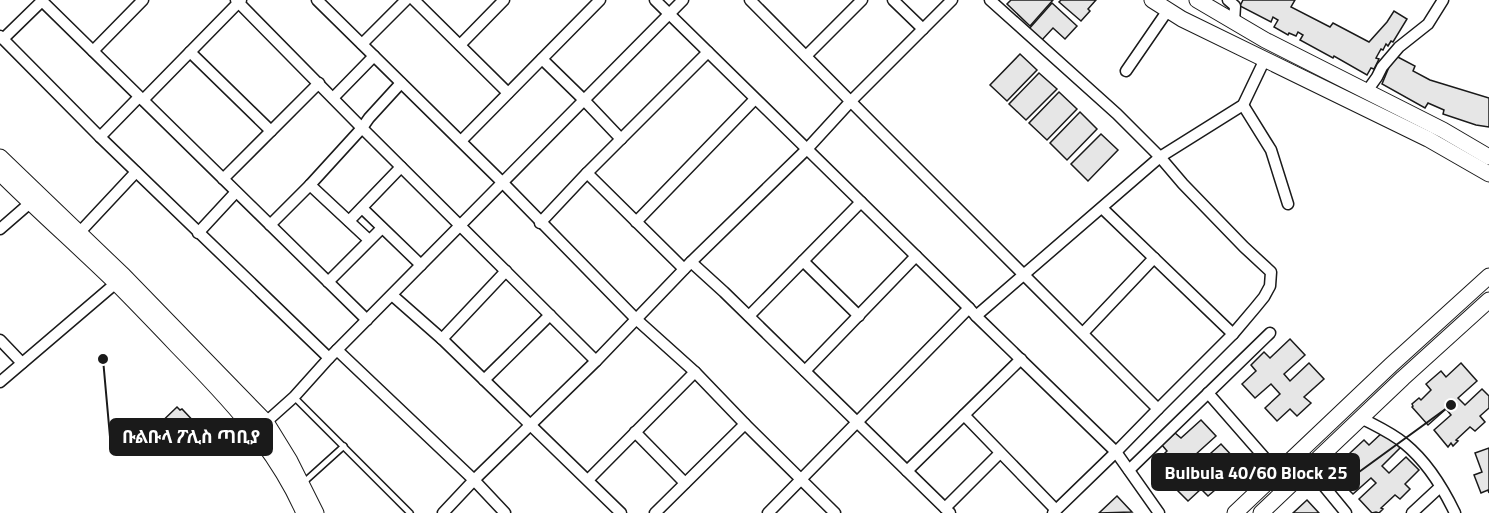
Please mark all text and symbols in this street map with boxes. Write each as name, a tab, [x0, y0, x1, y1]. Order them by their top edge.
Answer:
callout: ቡልቡላ ፖሊስ ጣቢያ	[110, 419, 272, 455]
text: ቡልቡላ ፖሊስ ጣቢያ	[122, 423, 260, 450]
callout: Bulbula 40/60 Block 25	[1152, 454, 1359, 490]
text: Bulbula 40/60 Block 25	[1164, 459, 1348, 486]

